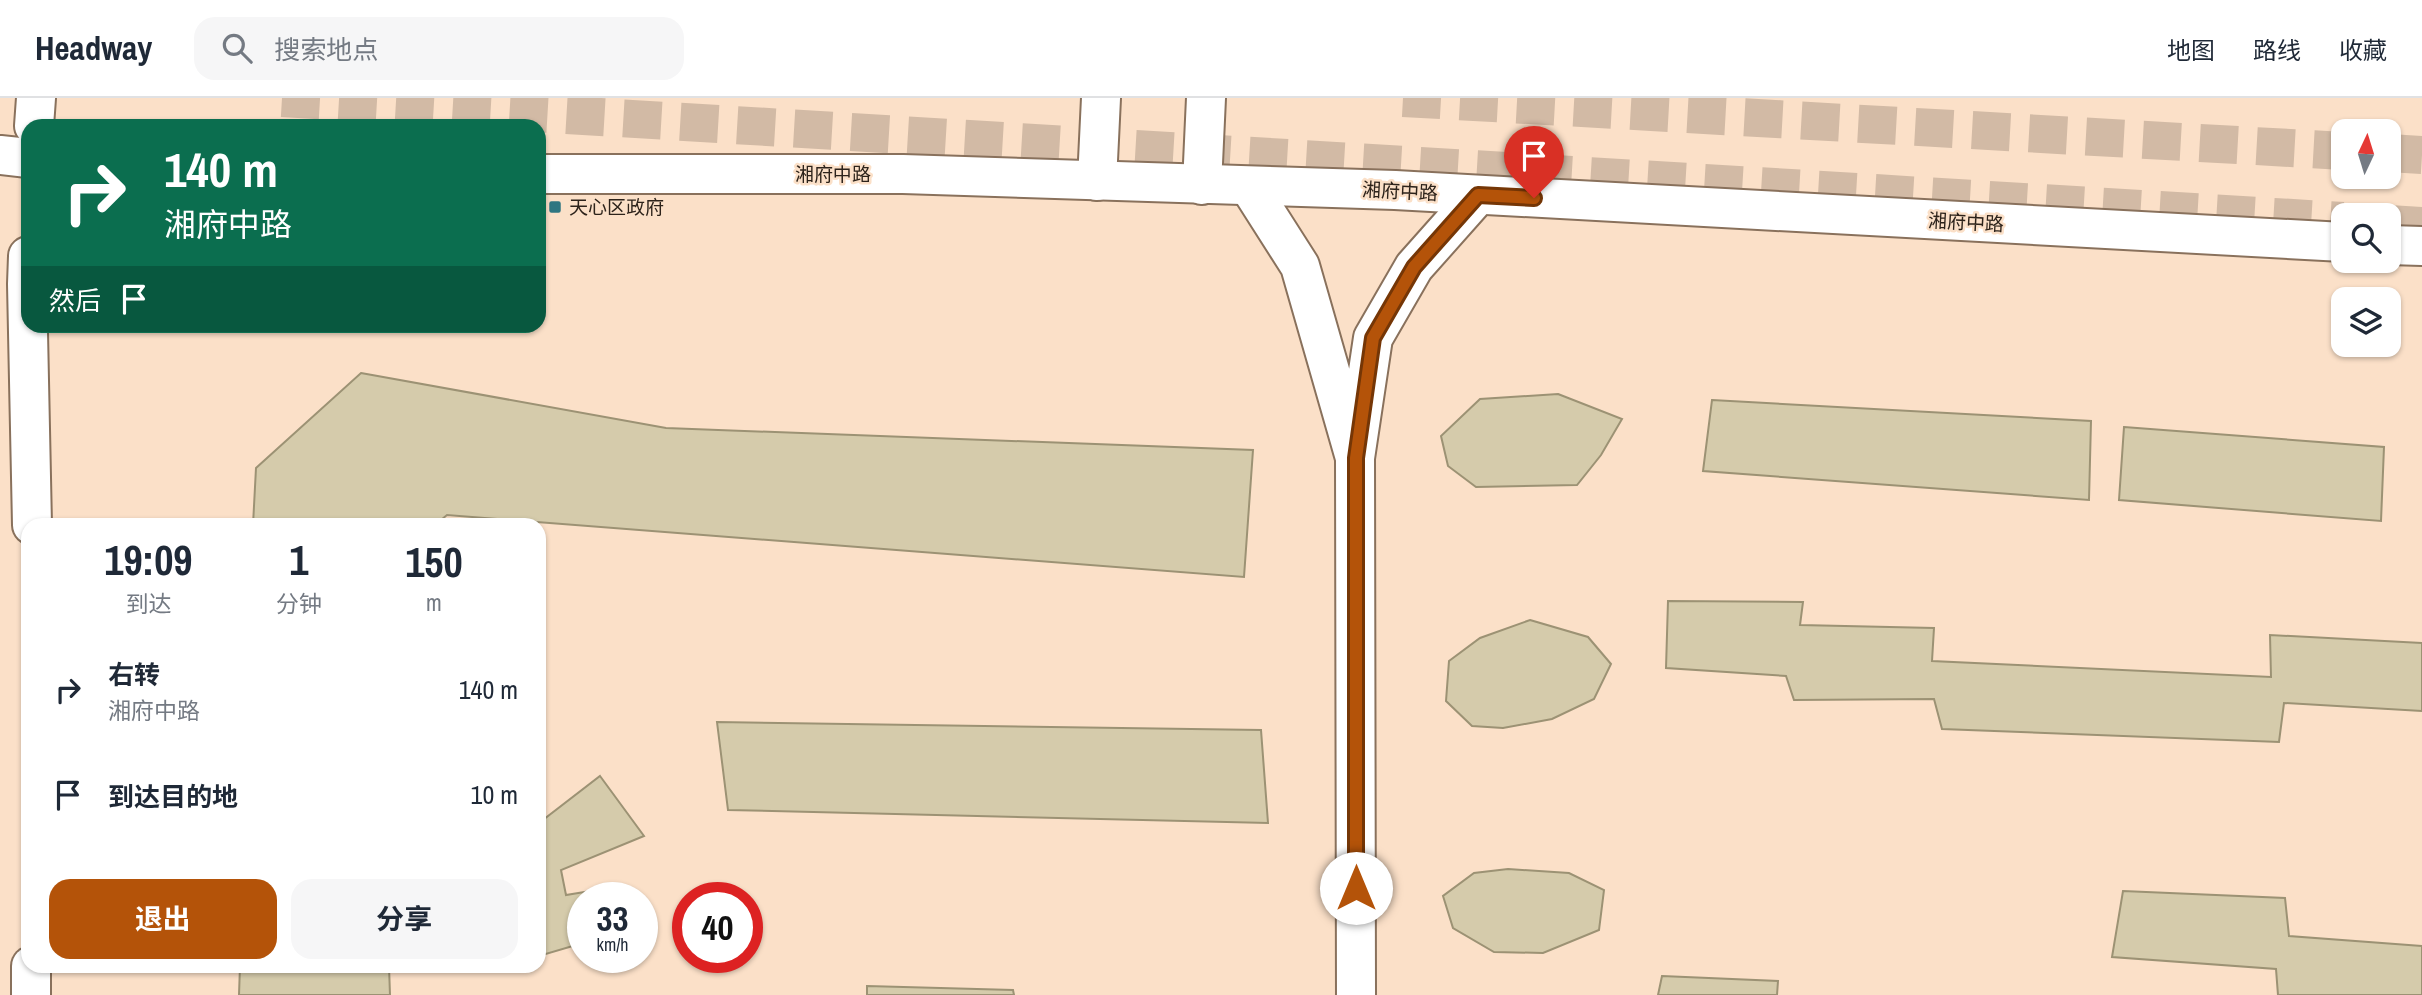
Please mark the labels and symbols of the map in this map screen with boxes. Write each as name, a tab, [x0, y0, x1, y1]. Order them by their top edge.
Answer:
north arrow	[2331, 119, 2401, 189]
pin	[1504, 126, 1564, 198]
street label: 湘府中路	[795, 161, 871, 187]
street label: 湘府中路	[1361, 176, 1439, 206]
place label: 天心区政府	[569, 194, 664, 220]
marker: 天心区政府	[547, 199, 563, 215]
street label: 湘府中路	[1927, 207, 2005, 237]
position arrow	[1319, 851, 1393, 925]
speed limit sign: 40	[672, 882, 763, 973]

